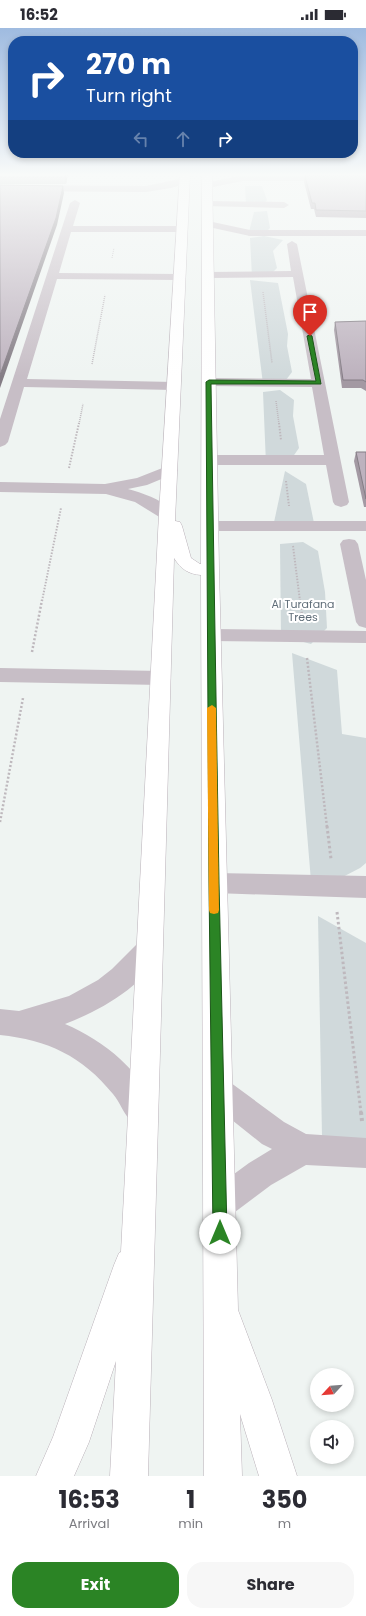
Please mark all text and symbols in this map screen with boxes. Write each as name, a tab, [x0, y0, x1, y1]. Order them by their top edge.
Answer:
text: 16:52	[20, 4, 58, 25]
text: 270 m	[86, 45, 171, 84]
icon: right	[20, 52, 72, 104]
text: Turn right	[86, 83, 172, 108]
icon: left	[130, 128, 152, 150]
icon: ahead	[172, 128, 194, 150]
icon: right	[214, 128, 236, 150]
pin	[293, 295, 327, 336]
icon: arrive	[299, 301, 321, 323]
park label: Al Turafana Trees	[271, 596, 335, 625]
position arrow	[199, 1212, 241, 1254]
north arrow	[310, 1368, 354, 1412]
map controls	[310, 1368, 354, 1464]
button: sound	[310, 1420, 354, 1464]
text: 16:53	[59, 1483, 120, 1516]
text: 1	[186, 1483, 195, 1516]
text: 350	[262, 1483, 307, 1516]
text: Arrival	[69, 1514, 110, 1533]
text: min	[178, 1514, 203, 1533]
text: m	[278, 1514, 291, 1533]
button: Exit	[12, 1562, 179, 1608]
button: Share	[187, 1562, 354, 1608]

